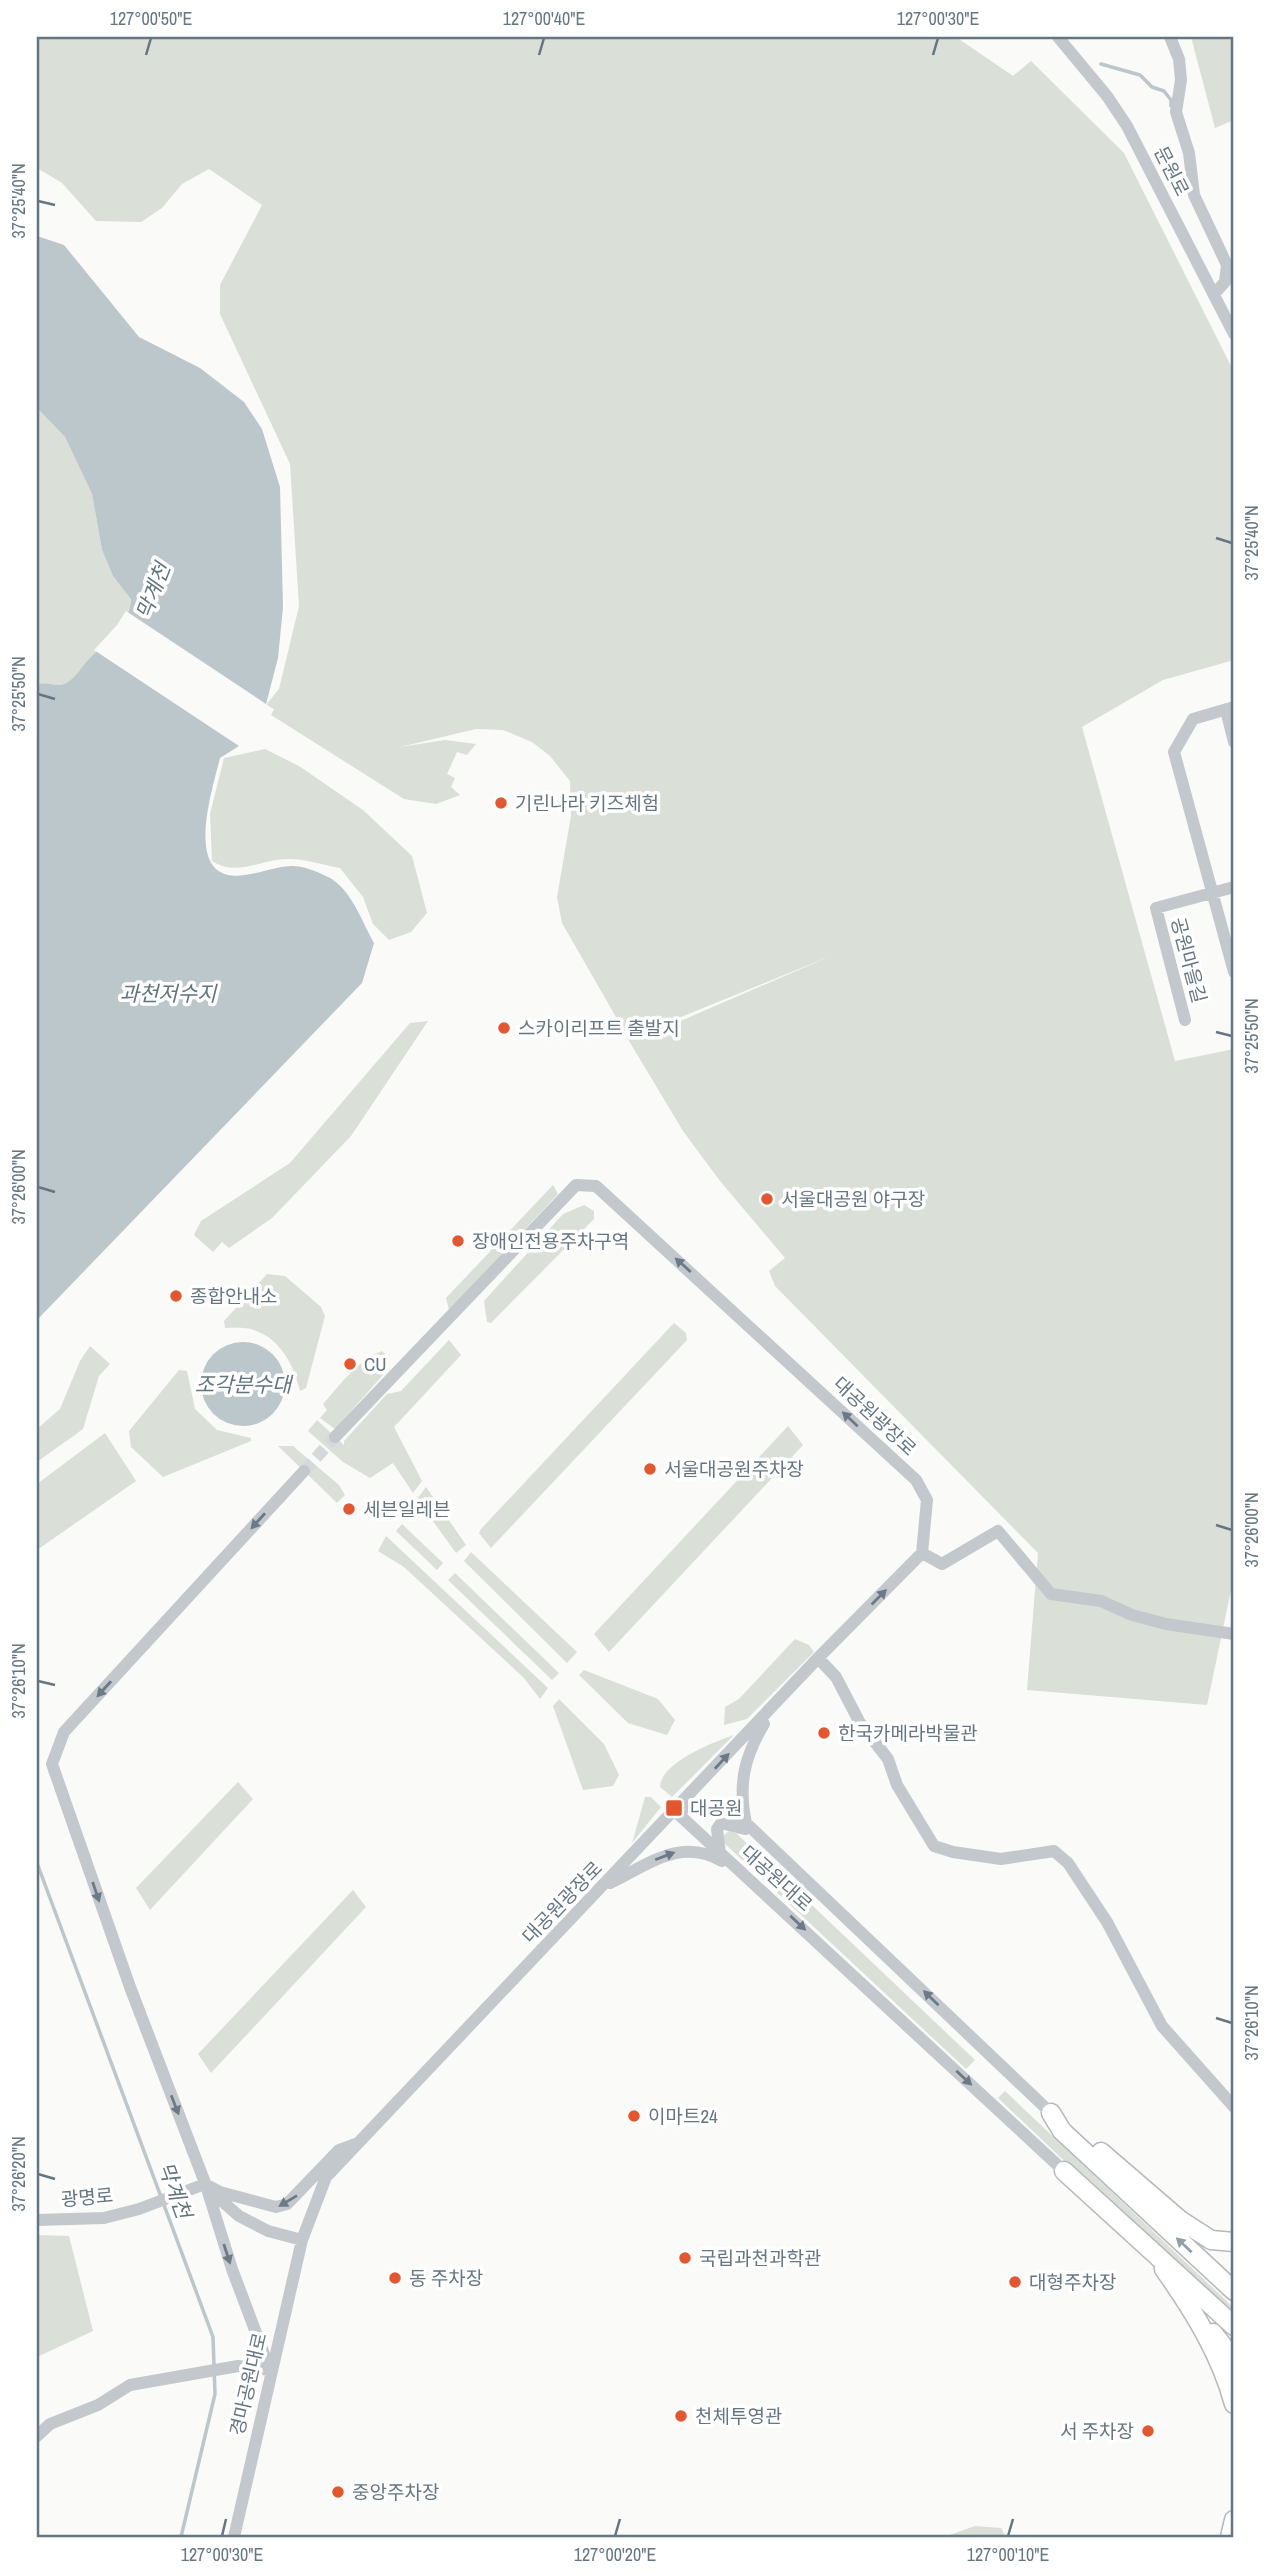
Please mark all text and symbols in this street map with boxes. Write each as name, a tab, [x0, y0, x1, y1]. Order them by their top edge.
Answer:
text: 127°00'50"E	[110, 6, 192, 31]
text: 127°00'40"E	[503, 6, 585, 31]
text: 127°00'30"E	[897, 6, 979, 31]
street label: 문원로	[1149, 142, 1195, 200]
text: 37°25'40"N	[6, 163, 31, 239]
text: 37°25'40"N	[1239, 505, 1264, 581]
water label: 막계천	[129, 556, 178, 623]
text: 37°25'50"N	[6, 656, 31, 732]
place label: 기린나라 키즈체험	[515, 790, 659, 816]
marker: 기린나라 키즈체험	[493, 795, 509, 811]
street label: 공원마을길	[1165, 914, 1213, 1006]
water label: 과천저수지	[120, 979, 218, 1008]
text: 37°25'50"N	[1239, 998, 1264, 1074]
place label: 스카이리프트 출발지	[518, 1015, 680, 1041]
marker: 스카이리프트 출발지	[496, 1020, 512, 1036]
text: 37°26'00"N	[6, 1149, 31, 1225]
place label: 서울대공원 야구장	[781, 1186, 925, 1212]
marker: 서울대공원 야구장	[759, 1191, 775, 1207]
place label: 장애인전용주차구역	[472, 1228, 629, 1254]
marker: 장애인전용주차구역	[450, 1233, 466, 1249]
one-way arrow	[674, 1257, 692, 1273]
place label: 종합안내소	[190, 1283, 277, 1309]
marker: 종합안내소	[168, 1288, 184, 1304]
place label: CU	[364, 1351, 387, 1377]
marker: CU	[342, 1356, 358, 1372]
water label: 조각분수대	[195, 1370, 294, 1399]
street label: 대공원광장로	[828, 1371, 922, 1461]
one-way arrow	[841, 1411, 859, 1427]
place label: 서울대공원주차장	[664, 1456, 804, 1482]
marker: 서울대공원주차장	[642, 1461, 658, 1477]
text: 37°26'00"N	[1239, 1492, 1264, 1568]
place label: 세븐일레븐	[363, 1496, 450, 1522]
marker: 세븐일레븐	[341, 1501, 357, 1517]
one-way arrow	[250, 1512, 266, 1529]
one-way arrow	[870, 1589, 887, 1605]
text: 37°26'10"N	[6, 1643, 31, 1719]
one-way arrow	[96, 1680, 112, 1698]
place label: 한국카메라박물관	[838, 1720, 978, 1746]
marker: 한국카메라박물관	[816, 1725, 832, 1741]
one-way arrow	[713, 1753, 729, 1770]
place label: 대공원	[690, 1795, 742, 1821]
marker: 대공원	[664, 1798, 684, 1818]
street label: 대공원대로	[736, 1839, 818, 1917]
one-way arrow	[654, 1850, 675, 1861]
street label: 대공원광장로	[516, 1855, 608, 1949]
one-way arrow	[91, 1881, 102, 1902]
one-way arrow	[789, 1914, 806, 1930]
text: 37°26'10"N	[1239, 1985, 1264, 2061]
one-way arrow	[923, 1990, 940, 2006]
one-way arrow	[955, 2069, 972, 2085]
one-way arrow	[169, 2095, 180, 2116]
place label: 이마트24	[648, 2103, 718, 2129]
marker: 이마트24	[626, 2108, 642, 2124]
text: 37°26'20"N	[6, 2136, 31, 2212]
water label: 막계천	[151, 2158, 199, 2225]
street label: 광명로	[60, 2182, 114, 2212]
one-way arrow	[278, 2194, 297, 2207]
one-way arrow	[1176, 2237, 1193, 2253]
one-way arrow	[222, 2243, 233, 2264]
place label: 국립과천과학관	[699, 2245, 821, 2271]
marker: 국립과천과학관	[677, 2250, 693, 2266]
place label: 동 주차장	[409, 2265, 483, 2291]
place label: 대형주차장	[1029, 2269, 1116, 2295]
marker: 동 주차장	[387, 2270, 403, 2286]
marker: 대형주차장	[1007, 2274, 1023, 2290]
street label: 경마공원대로	[224, 2330, 272, 2438]
place label: 천체투영관	[695, 2403, 782, 2429]
marker: 천체투영관	[673, 2408, 689, 2424]
place label: 서 주차장	[1060, 2418, 1134, 2444]
marker: 서 주차장	[1140, 2423, 1156, 2439]
place label: 중앙주차장	[352, 2479, 439, 2505]
marker: 중앙주차장	[330, 2484, 346, 2500]
text: 127°00'30"E	[181, 2542, 263, 2567]
text: 127°00'20"E	[574, 2542, 656, 2567]
text: 127°00'10"E	[967, 2542, 1049, 2567]

